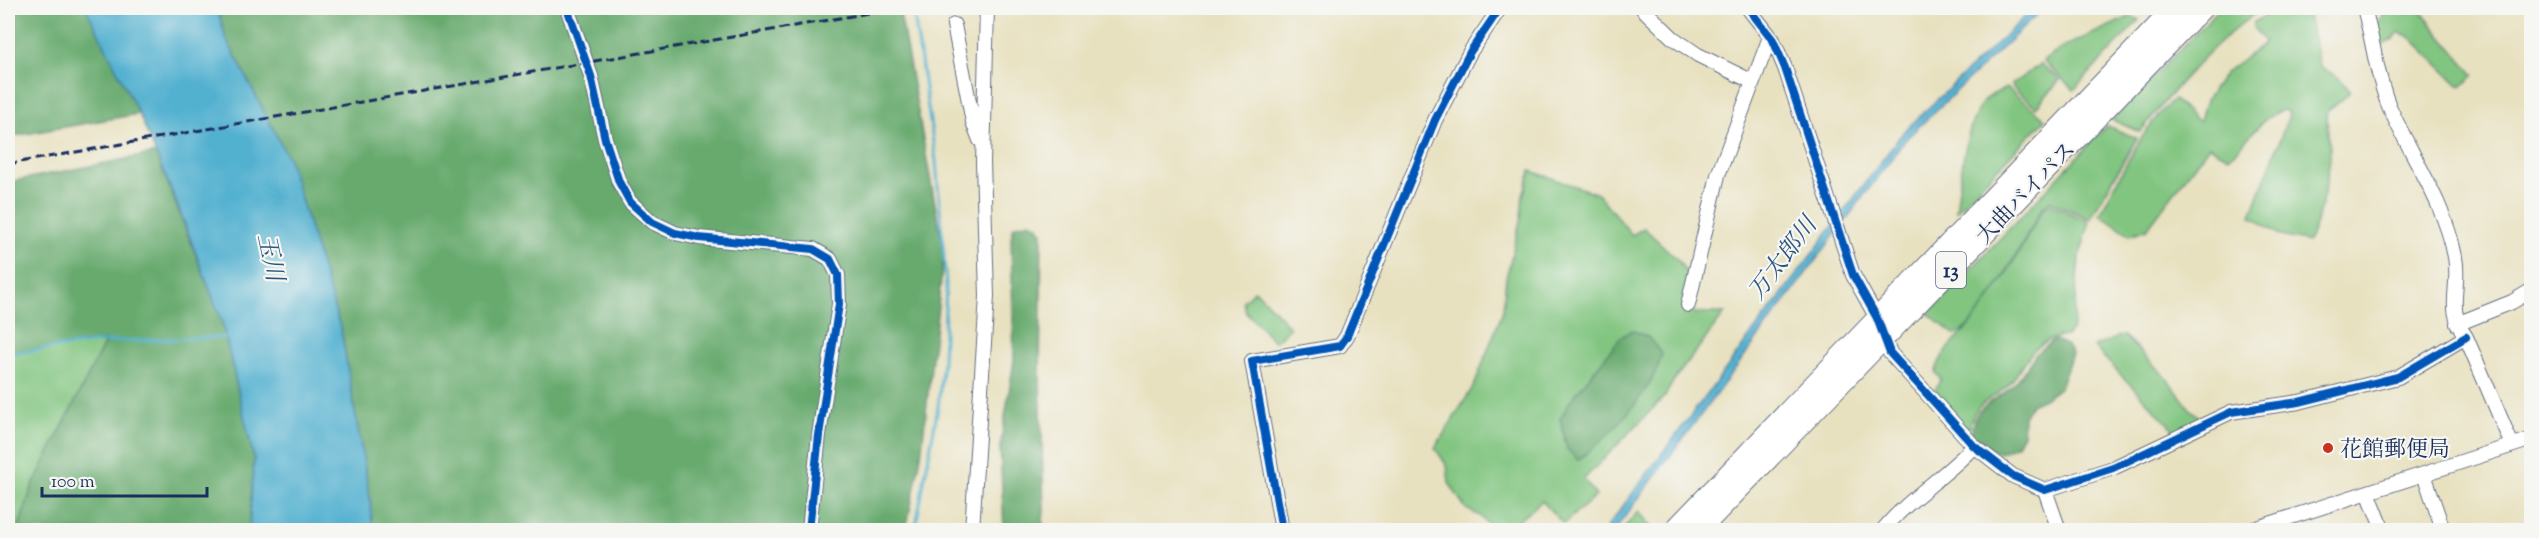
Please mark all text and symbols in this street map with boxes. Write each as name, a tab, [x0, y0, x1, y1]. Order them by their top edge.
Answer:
street label: 大曲バイパス	[1970, 136, 2084, 253]
water label: 万太郎川	[1741, 208, 1828, 308]
water label: 玉川	[247, 230, 291, 287]
road number: 13	[1936, 252, 1966, 288]
place label: 花館郵便局	[2340, 435, 2450, 467]
marker: 花館郵便局	[2321, 441, 2335, 455]
scale bar	[42, 460, 207, 498]
text: 100 m	[51, 470, 95, 496]

